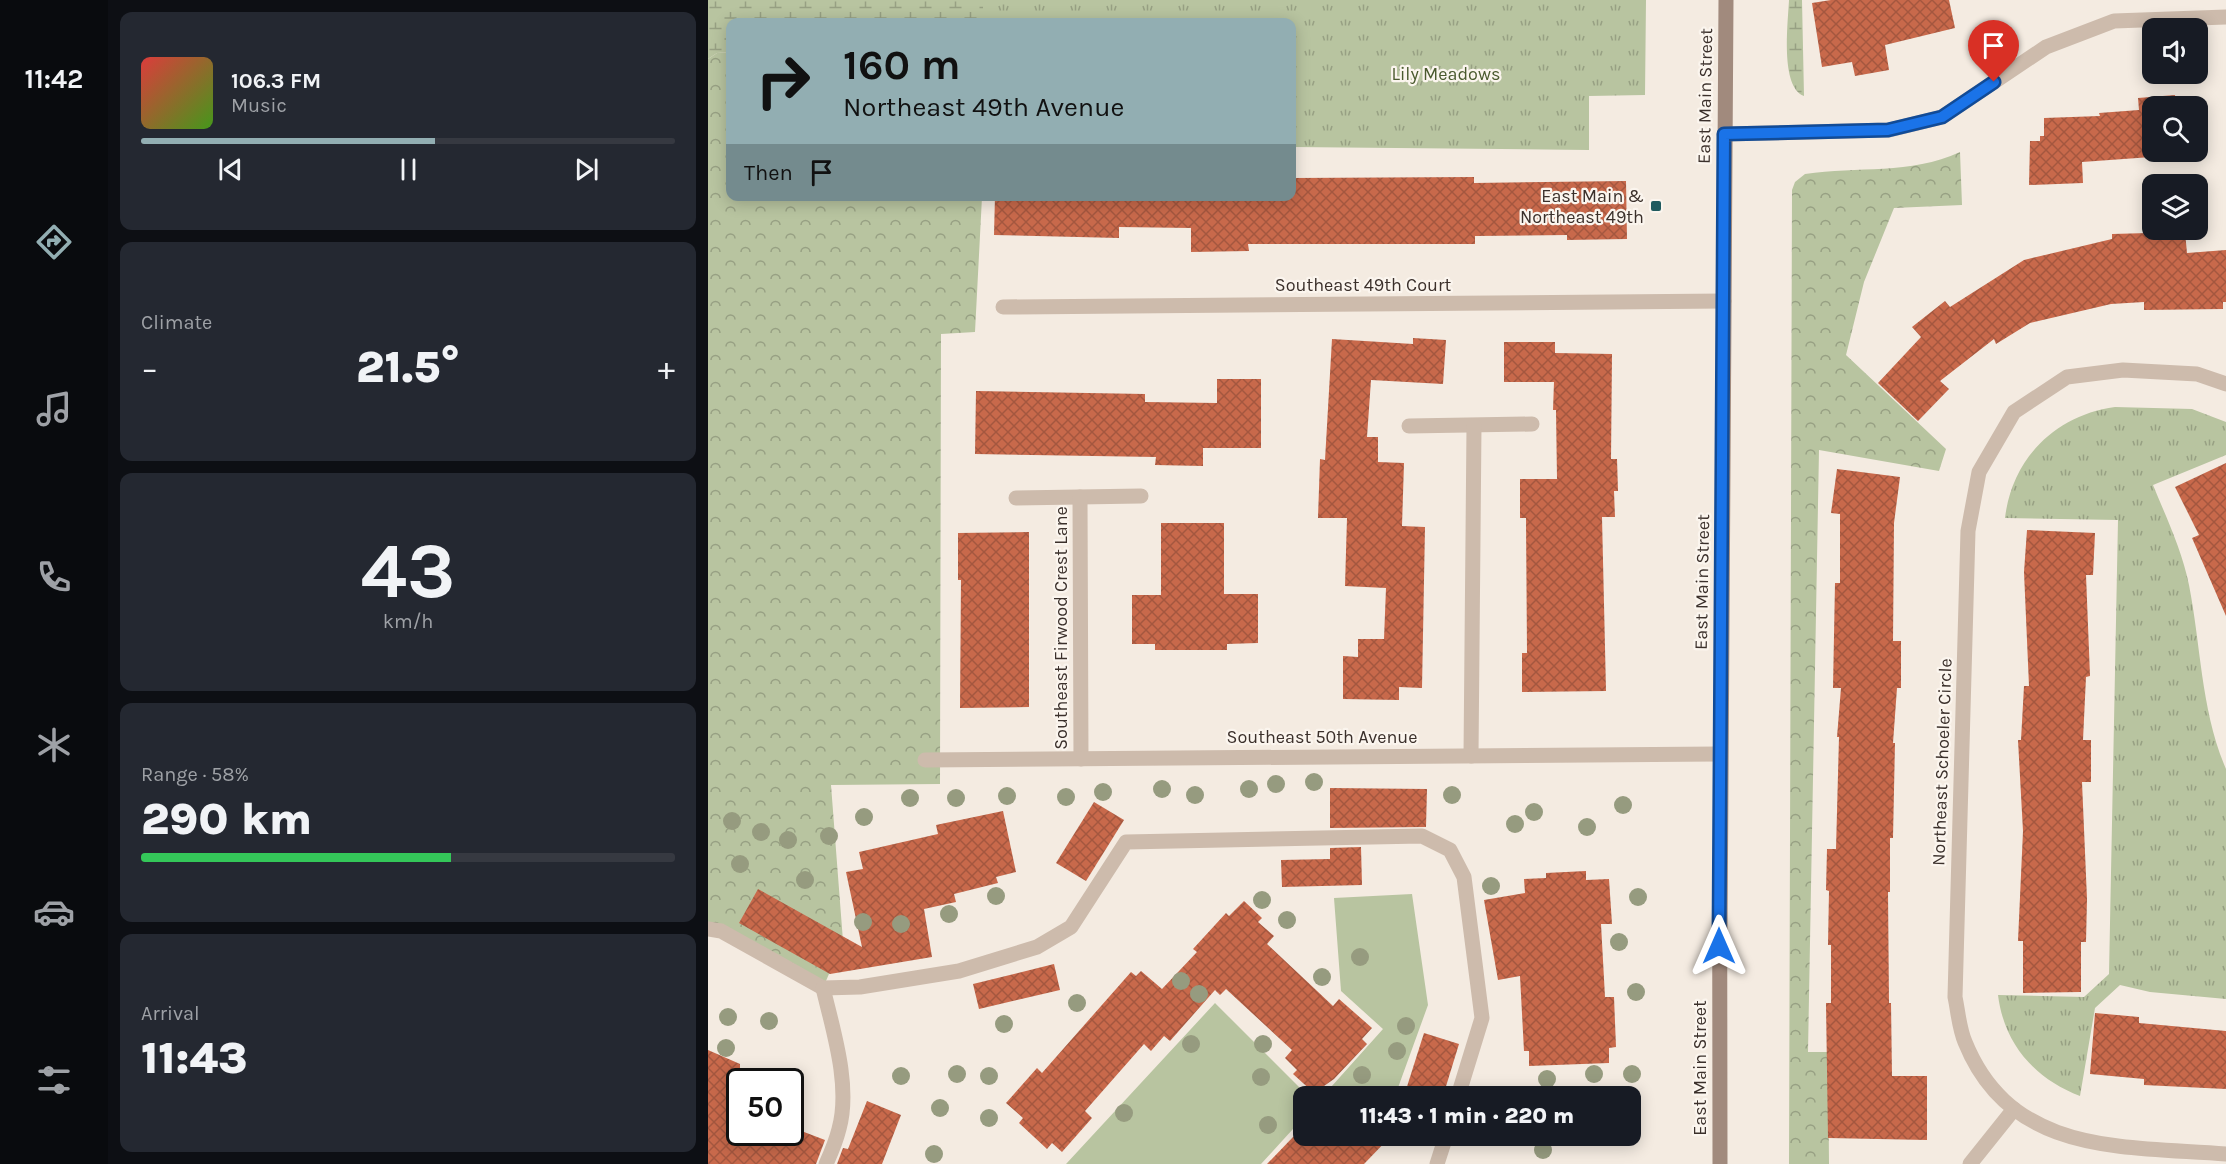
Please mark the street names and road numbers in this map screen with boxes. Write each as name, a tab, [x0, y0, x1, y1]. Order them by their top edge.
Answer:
street label: East Main Street	[1693, 28, 1717, 164]
street label: Southeast 49th Court	[1275, 274, 1451, 296]
street label: Southeast Firwood Crest Lane	[1050, 506, 1072, 750]
street label: East Main Street	[1690, 514, 1714, 650]
street label: Northeast Schoeler Circle	[1927, 658, 1957, 866]
street label: Southeast 50th Avenue	[1227, 726, 1417, 748]
street label: East Main Street	[1689, 1000, 1711, 1136]

